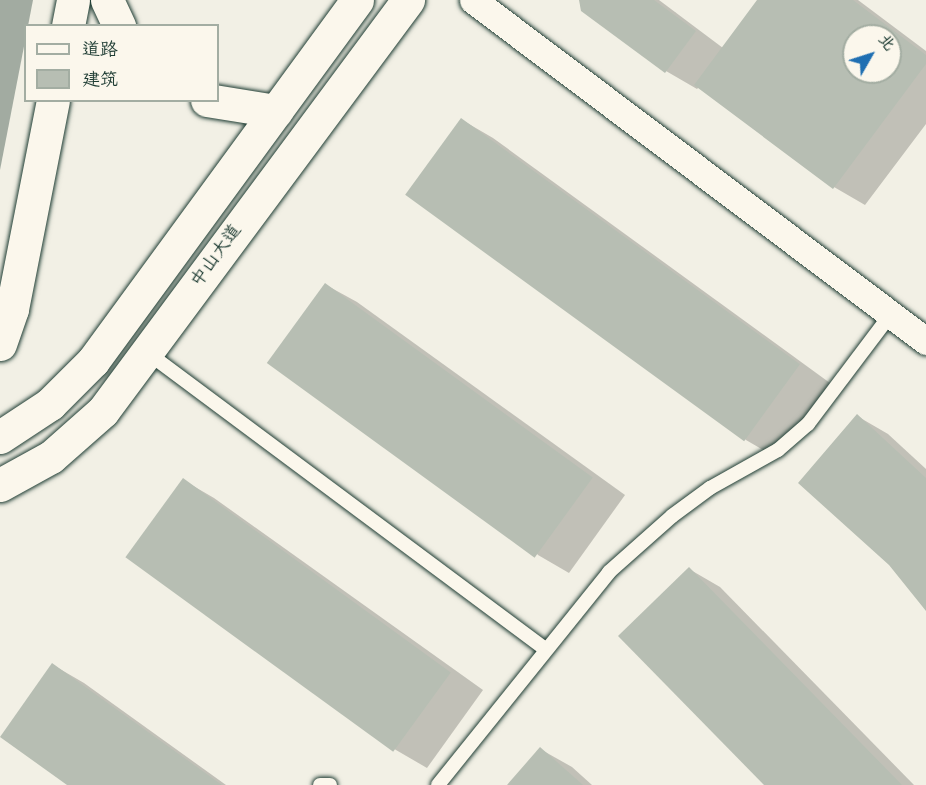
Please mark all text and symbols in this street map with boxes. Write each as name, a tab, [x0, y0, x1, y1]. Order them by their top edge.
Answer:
legend	[24, 24, 219, 102]
north arrow	[842, 24, 902, 84]
text: 北	[872, 31, 897, 56]
text: 道路	[82, 41, 118, 62]
text: 建筑	[82, 71, 118, 92]
street label: 中山大道	[188, 222, 248, 292]

